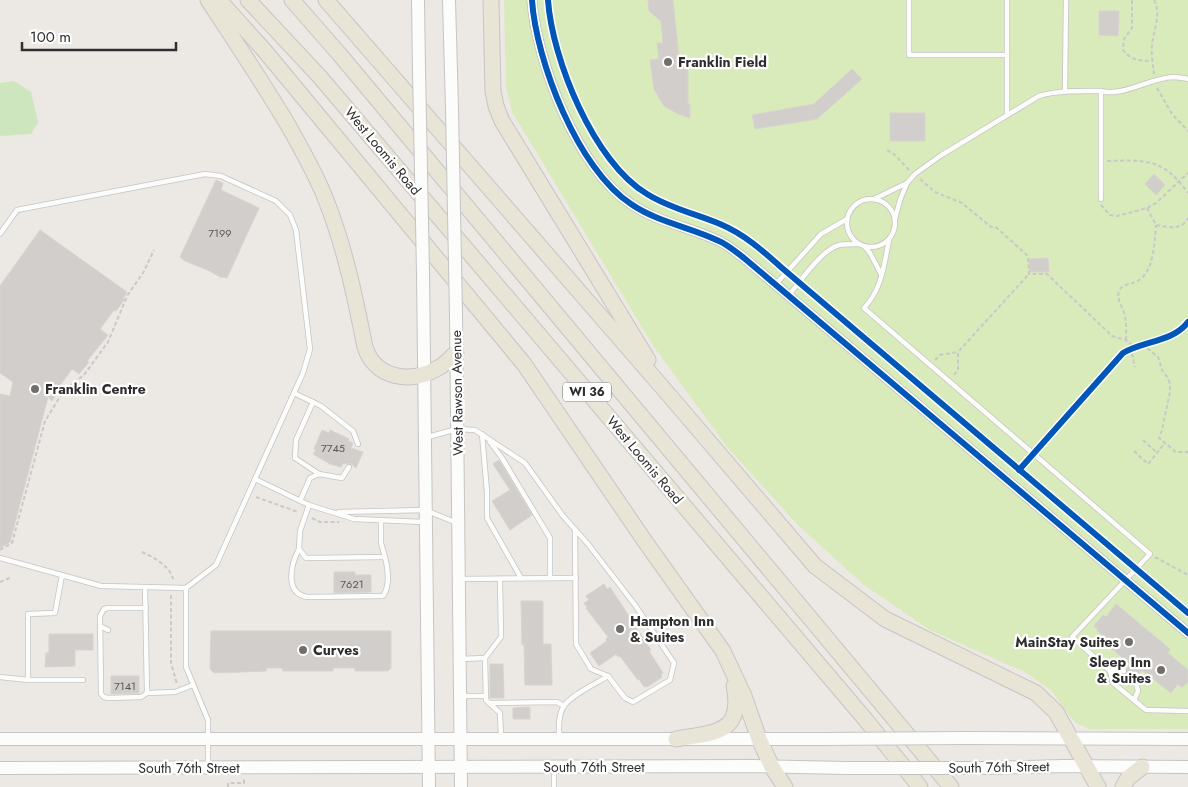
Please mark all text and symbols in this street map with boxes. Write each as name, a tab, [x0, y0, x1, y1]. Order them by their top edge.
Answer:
scale bar	[22, 20, 176, 52]
text: 100 m	[30, 26, 71, 48]
place label: Franklin Field	[678, 52, 767, 72]
marker: Franklin Field	[662, 56, 674, 68]
street label: West Loomis Road	[340, 103, 426, 199]
house number: 7199	[208, 225, 232, 241]
street label: West Rawson Avenue	[446, 330, 468, 456]
place label: Franklin Centre	[45, 379, 146, 399]
road number: WI 36	[563, 382, 611, 402]
marker: Franklin Centre	[29, 383, 41, 395]
street label: West Loomis Road	[602, 412, 688, 508]
house number: 7745	[321, 440, 345, 456]
house number: 7621	[340, 576, 364, 592]
place label: Hampton Inn & Suites	[630, 611, 714, 647]
marker: Hampton Inn & Suites	[614, 623, 626, 635]
place label: MainStay Suites	[1015, 632, 1120, 652]
marker: MainStay Suites	[1123, 636, 1135, 648]
place label: Curves	[313, 640, 359, 660]
marker: Curves	[297, 644, 309, 656]
place label: Sleep Inn & Suites	[1089, 652, 1152, 688]
marker: Sleep Inn & Suites	[1155, 664, 1167, 676]
house number: 7141	[114, 678, 136, 694]
street label: South 76th Street	[948, 756, 1050, 778]
street label: South 76th Street	[543, 757, 645, 777]
street label: South 76th Street	[138, 758, 240, 778]

